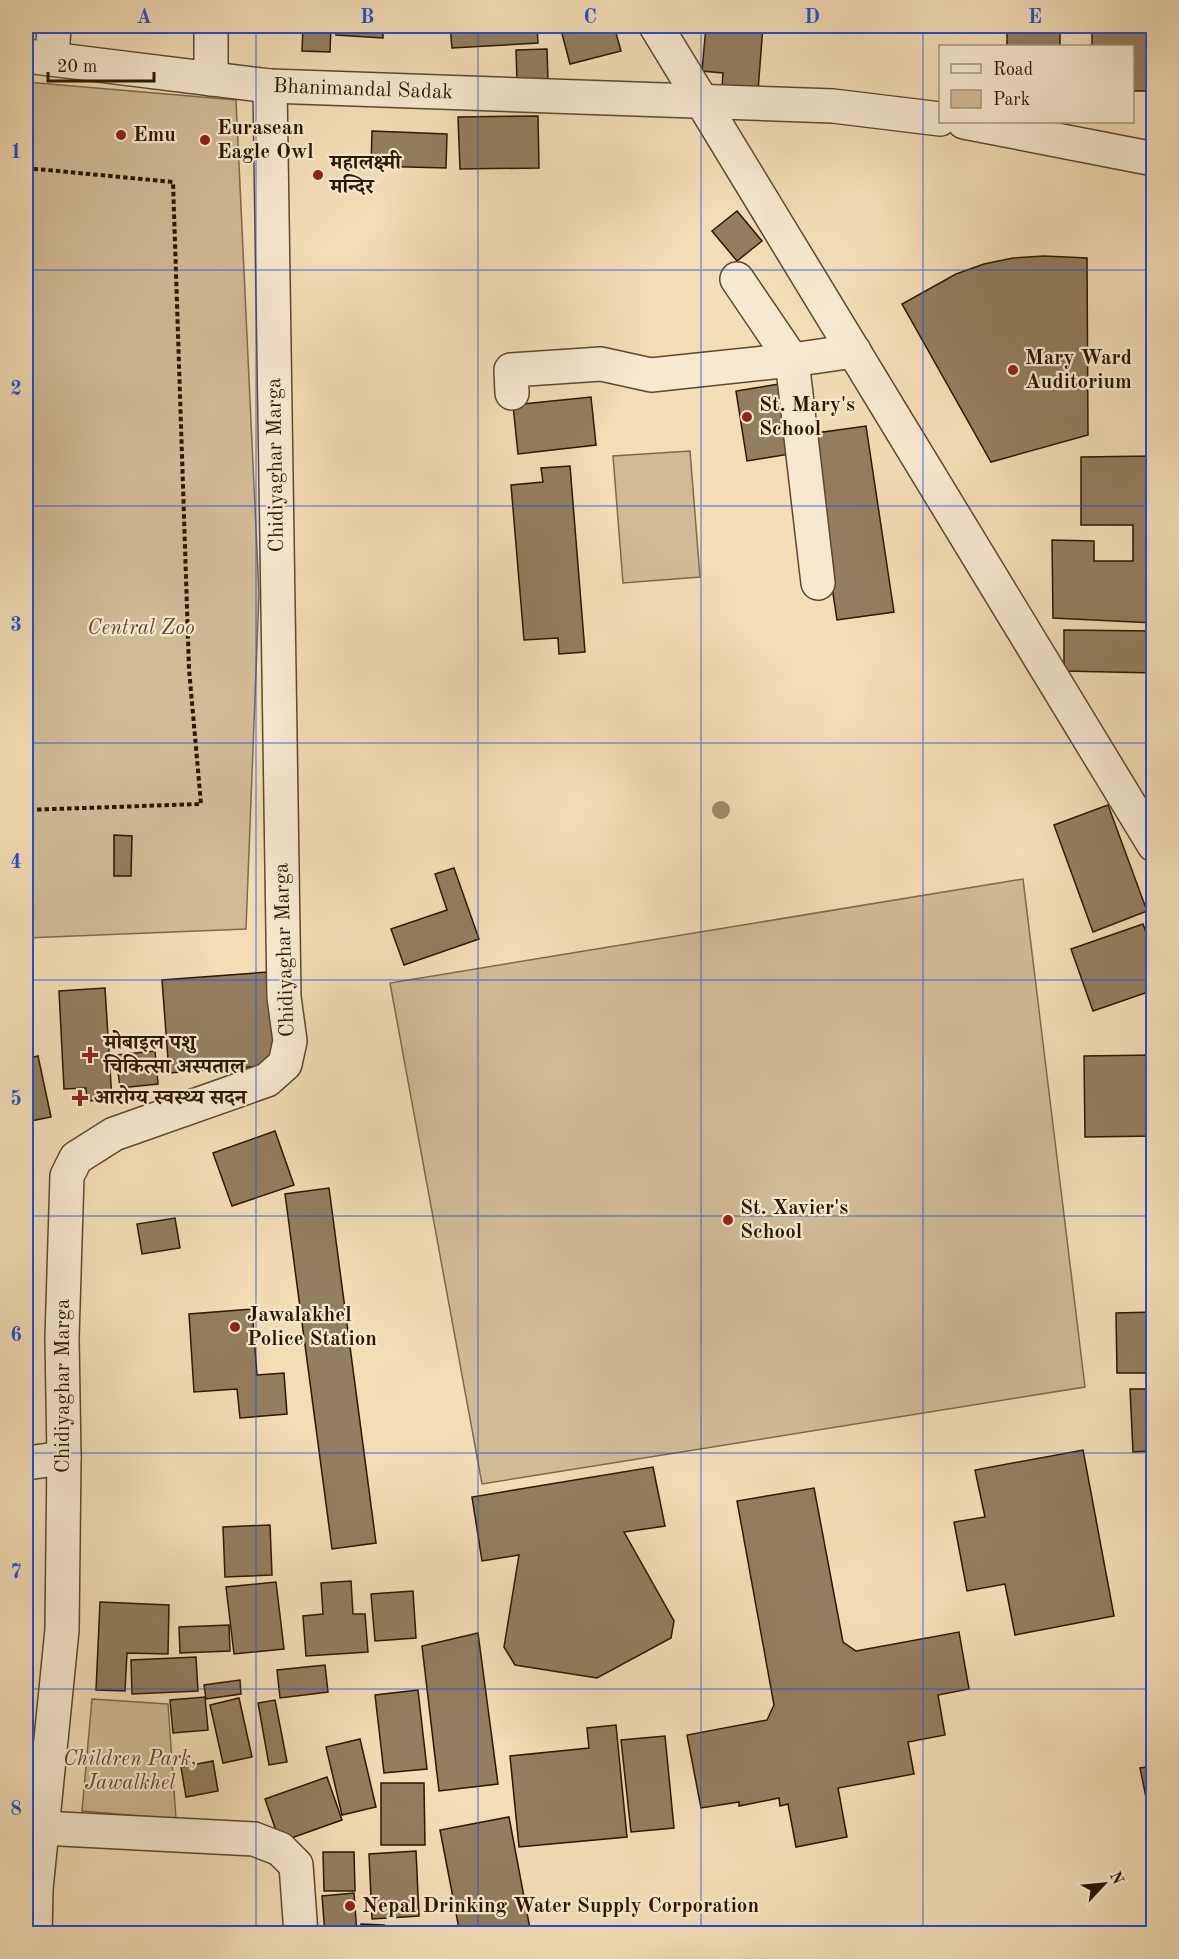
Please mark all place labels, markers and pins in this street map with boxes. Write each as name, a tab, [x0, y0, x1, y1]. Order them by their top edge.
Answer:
place label: Eurasean Eagle Owl	[217, 118, 314, 163]
place label: Emu	[133, 125, 176, 146]
marker: Emu	[114, 128, 128, 142]
marker: Eurasean Eagle Owl	[198, 133, 212, 147]
place label: महालक्ष्मी मन्दिर	[328, 150, 402, 198]
marker: महालक्ष्मी मन्दिर	[311, 168, 325, 182]
place label: Mary Ward Auditorium	[1025, 348, 1132, 393]
marker: Mary Ward Auditorium	[1006, 363, 1020, 377]
place label: St. Mary's School	[759, 395, 855, 440]
marker: St. Mary's School	[740, 410, 754, 424]
place label: मोबाइल पशु चिकित्सा अस्पताल	[102, 1030, 247, 1078]
marker: मोबाइल पशु चिकित्सा अस्पताल	[81, 1046, 99, 1064]
place label: आरोग्य स्वस्थ्य सदन	[94, 1085, 248, 1109]
marker: आरोग्य स्वस्थ्य सदन	[71, 1089, 89, 1107]
place label: St. Xavier's School	[740, 1198, 848, 1243]
marker: St. Xavier's School	[721, 1213, 735, 1227]
place label: Jawalakhel Police Station	[247, 1305, 377, 1350]
marker: Jawalakhel Police Station	[228, 1320, 242, 1334]
place label: Nepal Drinking Water Supply Corporation	[362, 1896, 759, 1917]
marker: Nepal Drinking Water Supply Corporation	[343, 1899, 357, 1913]

